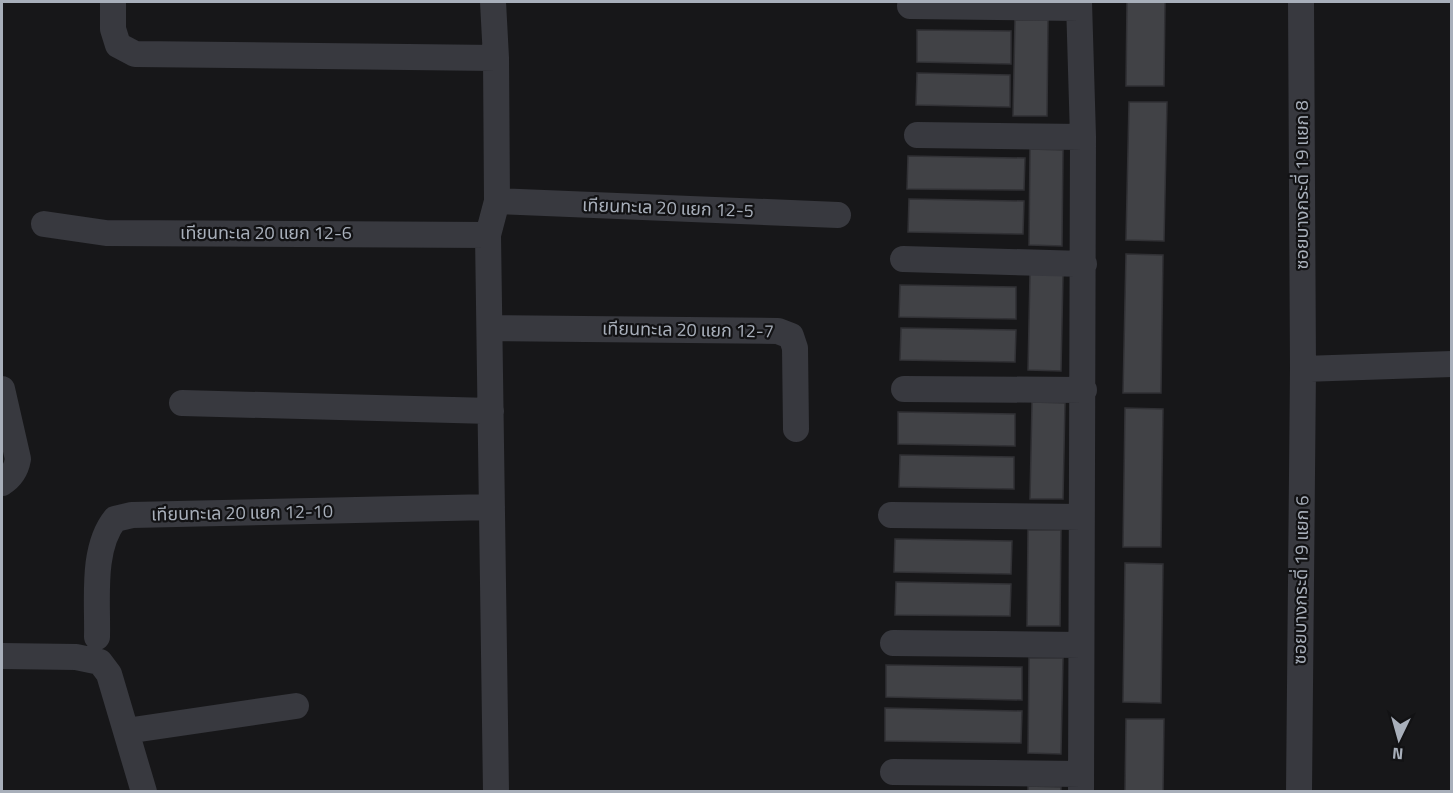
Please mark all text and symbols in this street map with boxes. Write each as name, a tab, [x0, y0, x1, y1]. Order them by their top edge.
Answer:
street label: ซอยบางกระดี่ 19 แยก 8	[1288, 101, 1315, 269]
street label: เทียนทะเล 20 แยก 12-5	[582, 191, 754, 224]
street label: เทียนทะเล 20 แยก 12-6	[180, 219, 352, 246]
street label: เทียนทะเล 20 แยก 12-7	[602, 315, 774, 344]
street label: ซอยบางกระดี่ 19 แยก 6	[1286, 495, 1315, 665]
street label: เทียนทะเล 20 แยก 12-10	[151, 497, 333, 528]
north arrow	[1369, 709, 1429, 769]
text: N	[1391, 742, 1404, 766]

